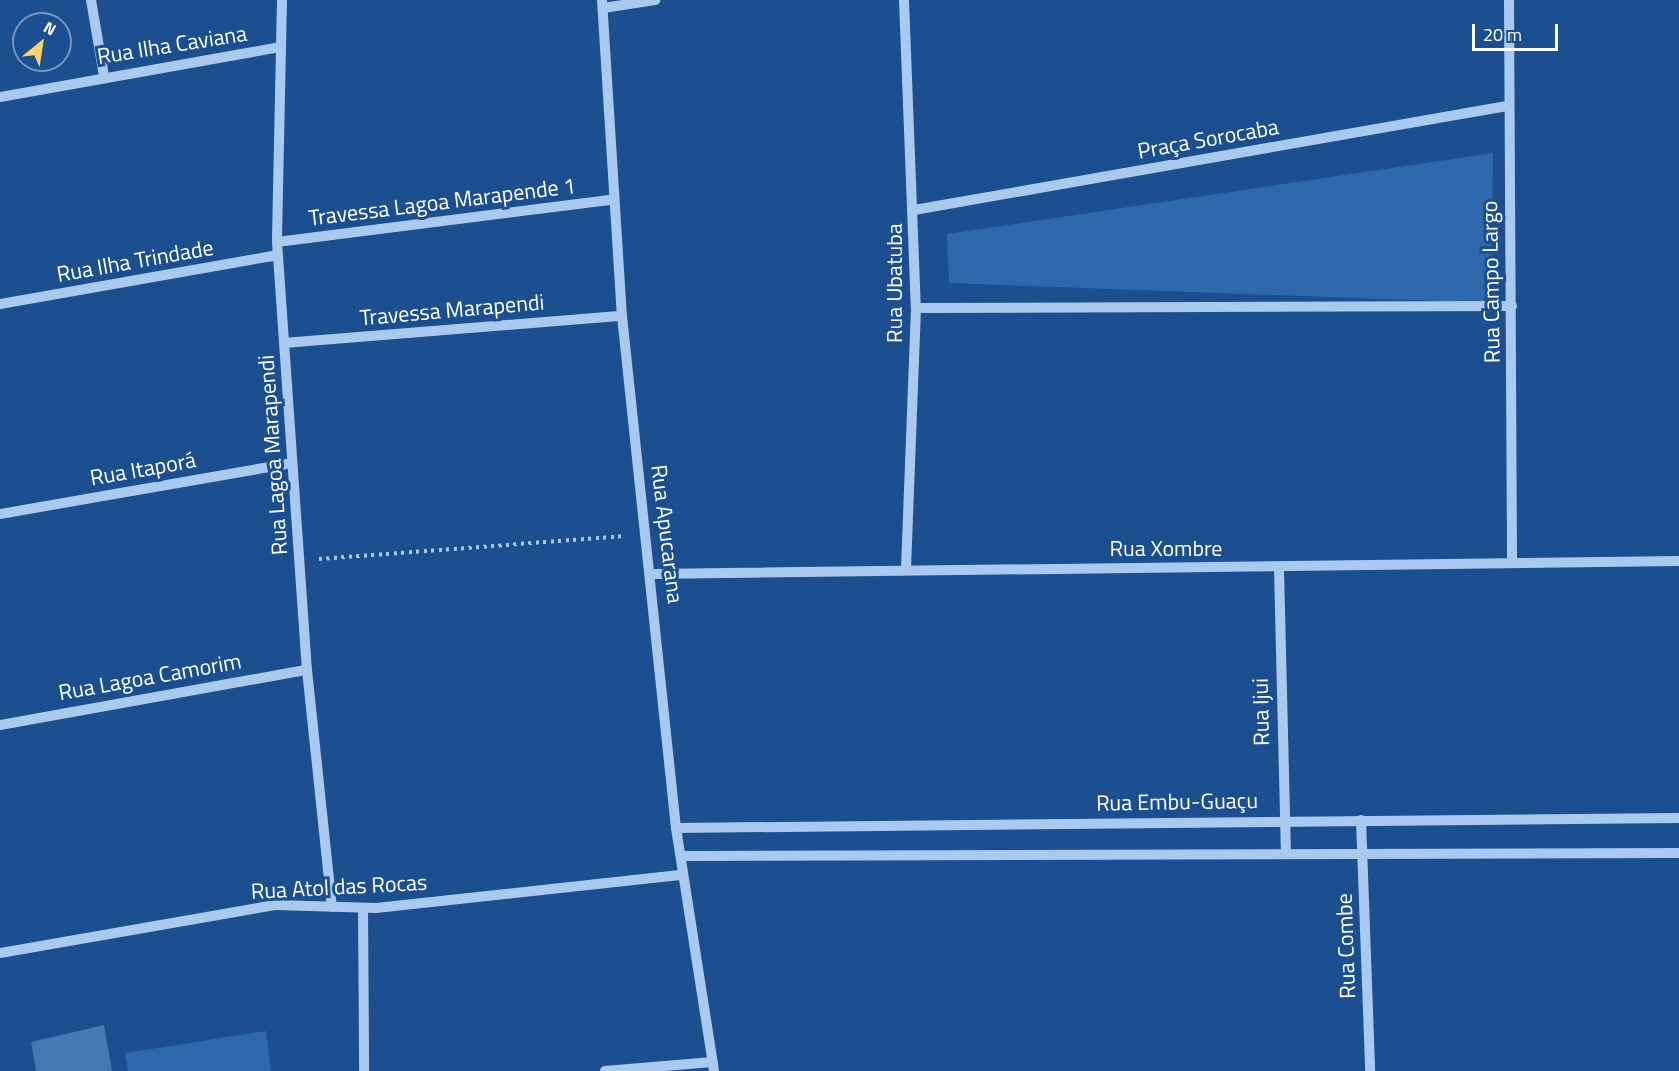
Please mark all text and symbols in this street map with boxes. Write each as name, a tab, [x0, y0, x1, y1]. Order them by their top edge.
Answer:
north arrow	[12, 12, 72, 72]
scale bar	[1475, 12, 1560, 50]
text: N	[39, 15, 61, 41]
street label: Rua Ilha Caviana	[95, 20, 249, 70]
text: 20 m	[1483, 21, 1522, 48]
street label: Praça Sorocaba	[1135, 114, 1281, 164]
street label: Travessa Lagoa Marapende 1	[307, 173, 577, 231]
street label: Rua Campo Largo	[1476, 201, 1506, 363]
street label: Rua Ubatuba	[882, 223, 908, 343]
street label: Rua Ilha Trindade	[55, 234, 215, 288]
street label: Travessa Marapendi	[359, 289, 545, 331]
street label: Rua Lagoa Marapendi	[253, 354, 293, 556]
street label: Rua Itaporá	[88, 447, 198, 491]
street label: Rua Apucarana	[645, 463, 689, 605]
street label: Rua Xombre	[1110, 536, 1222, 562]
street label: Rua Lagoa Camorim	[57, 648, 243, 706]
street label: Rua Ijui	[1247, 678, 1275, 746]
street label: Rua Embu-Guaçu	[1096, 787, 1258, 817]
street label: Rua Atol das Rocas	[250, 869, 428, 905]
street label: Rua Combe	[1331, 893, 1361, 999]

